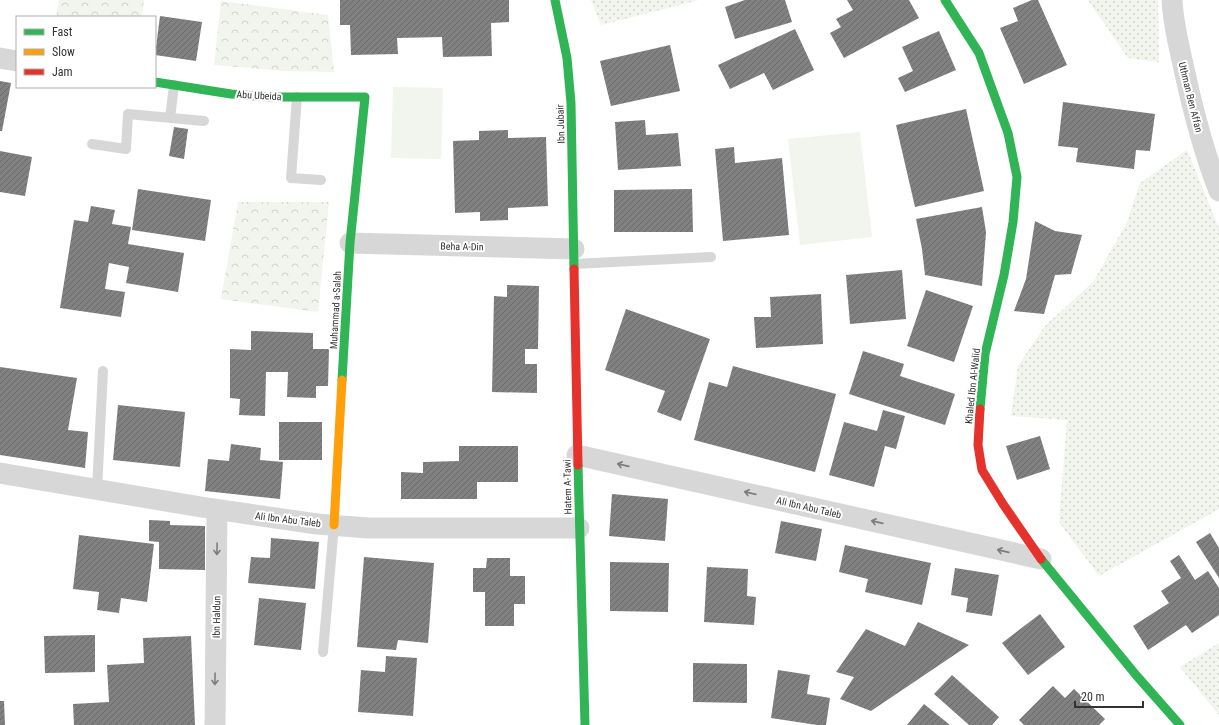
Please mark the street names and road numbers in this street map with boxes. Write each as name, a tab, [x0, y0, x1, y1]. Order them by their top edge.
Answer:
street label: Uthman Ben Affan	[1176, 61, 1205, 133]
street label: Abu Ubeida	[236, 89, 282, 102]
street label: Ibn Jubair	[554, 104, 567, 144]
street label: Beha A-Din	[440, 241, 484, 252]
street label: Muhammad a-Salah	[328, 270, 343, 349]
street label: Khaled Ibn Al-Walid	[963, 348, 982, 425]
street label: Hatem A-Tawi	[562, 459, 573, 515]
street label: Ali Ibn Abu Taleb	[775, 495, 842, 520]
street label: Ali Ibn Abu Taleb	[254, 510, 322, 529]
street label: Ibn Haldun	[211, 596, 222, 638]

